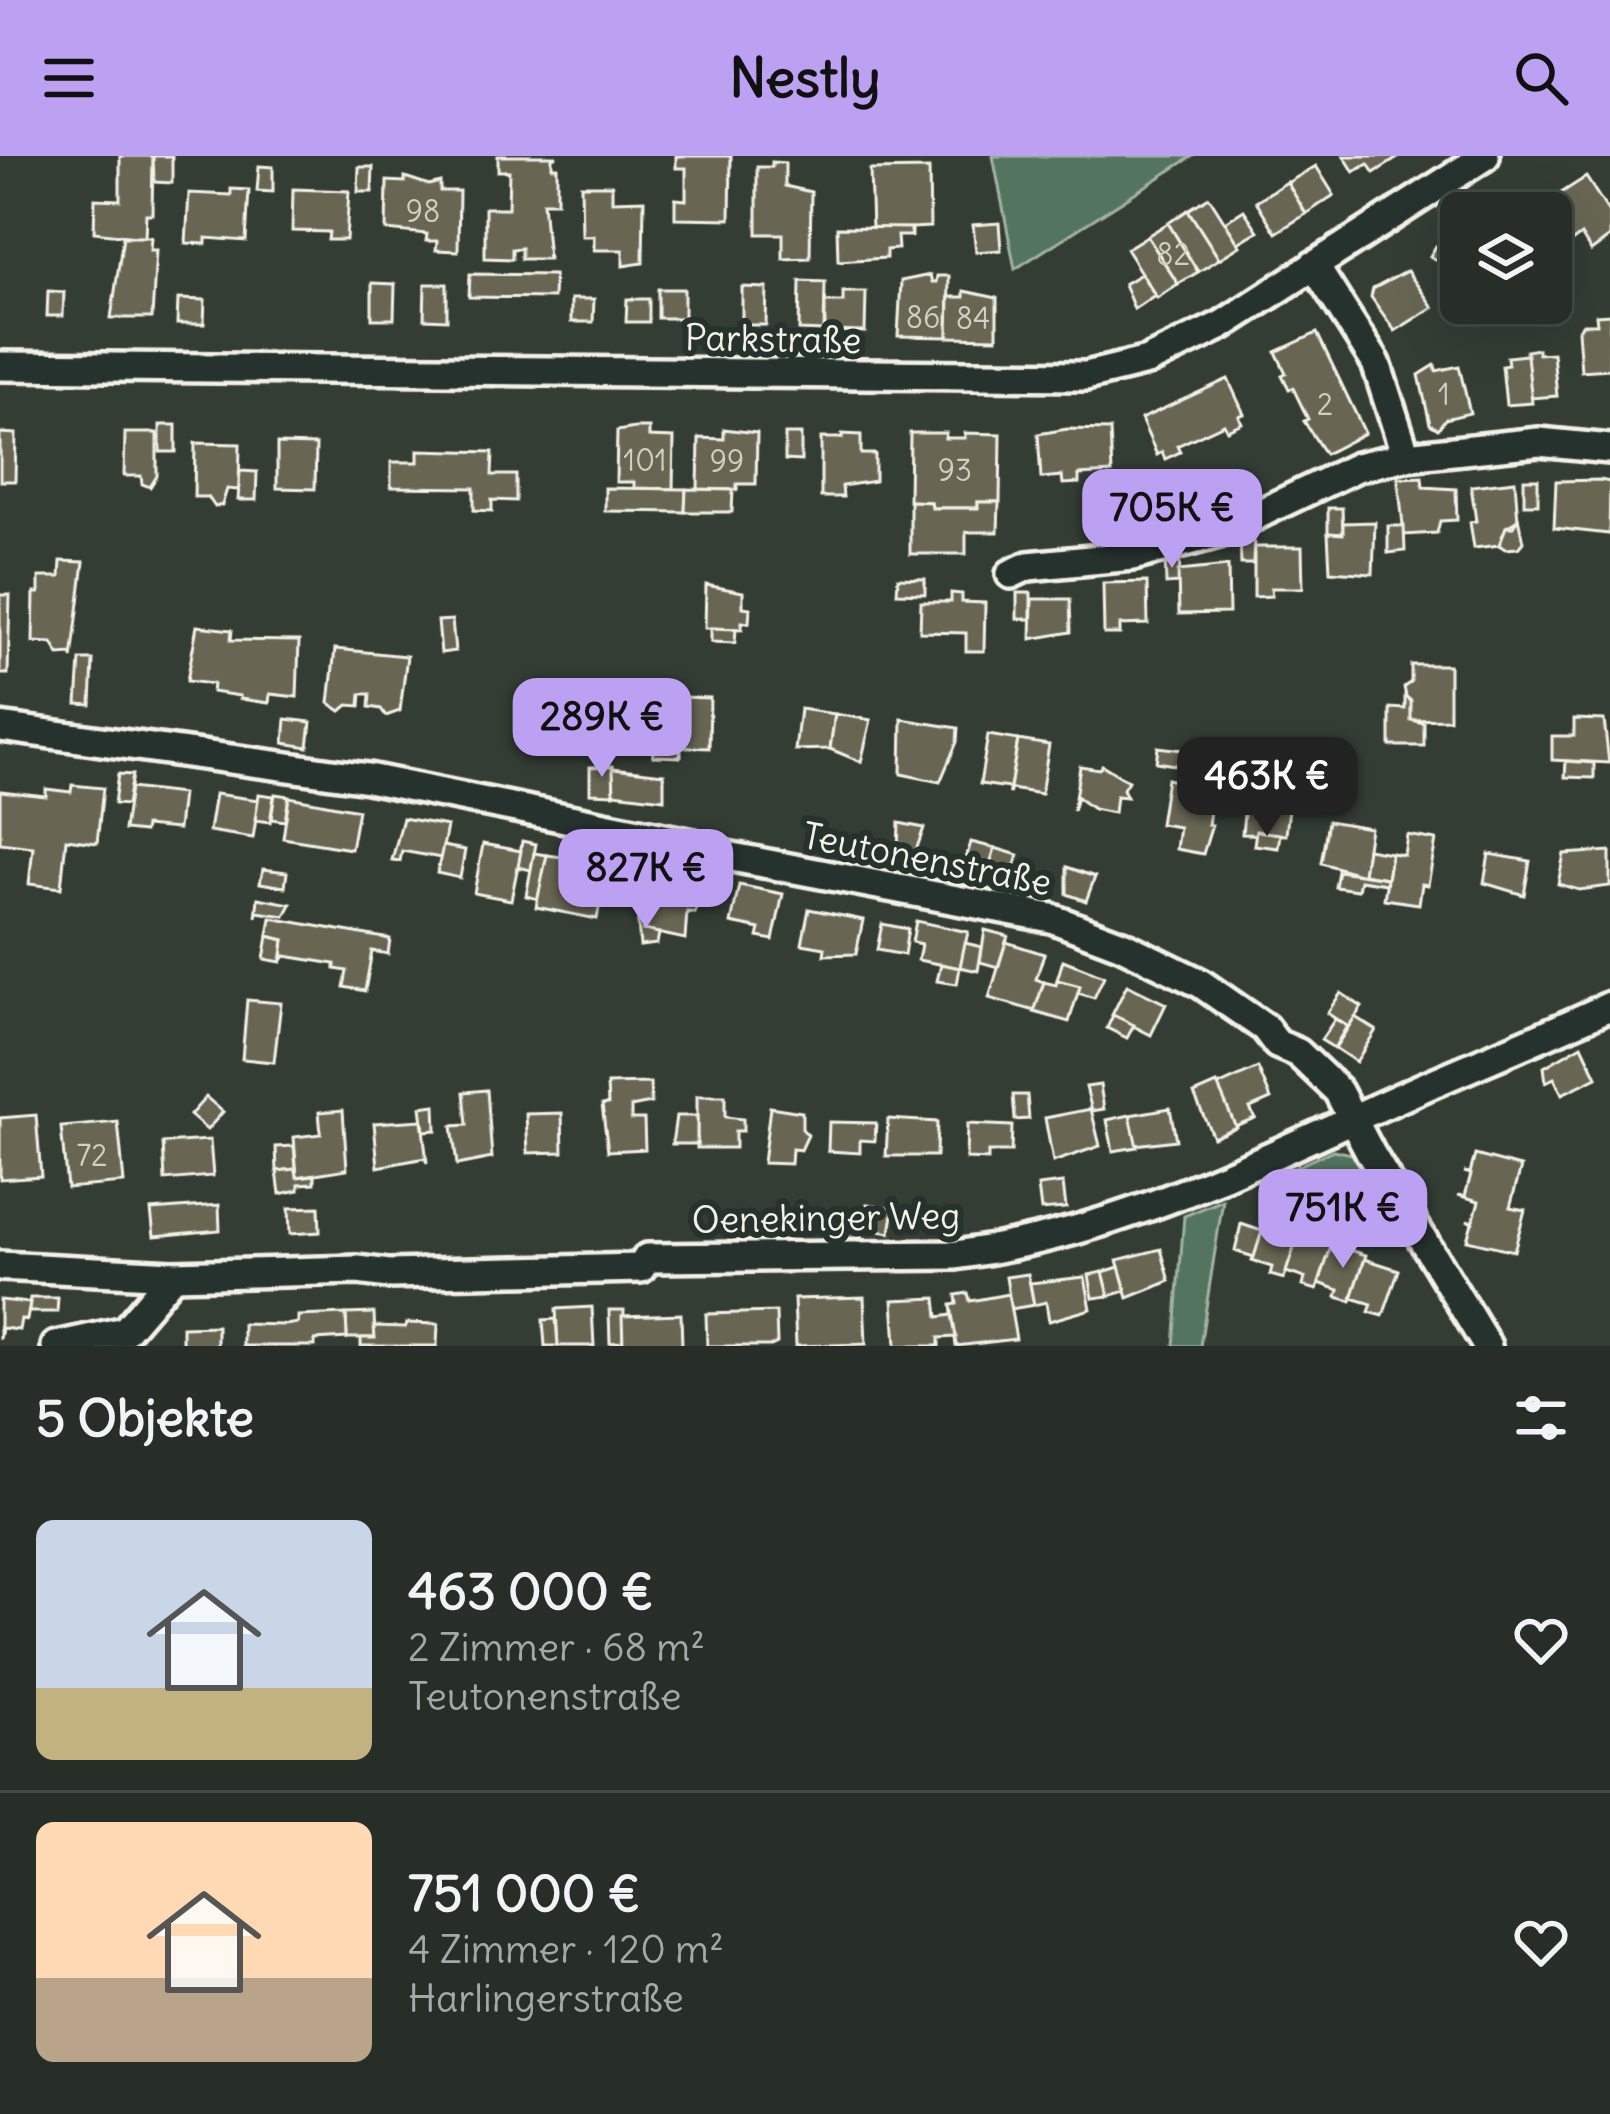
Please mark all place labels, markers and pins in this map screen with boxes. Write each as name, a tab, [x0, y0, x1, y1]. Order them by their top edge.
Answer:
pin: 705K €	[1074, 469, 1270, 571]
pin: 289K €	[504, 678, 700, 780]
pin: 463K €	[1169, 737, 1365, 839]
pin: 827K €	[548, 829, 744, 931]
pin: 751K €	[1245, 1169, 1441, 1271]

